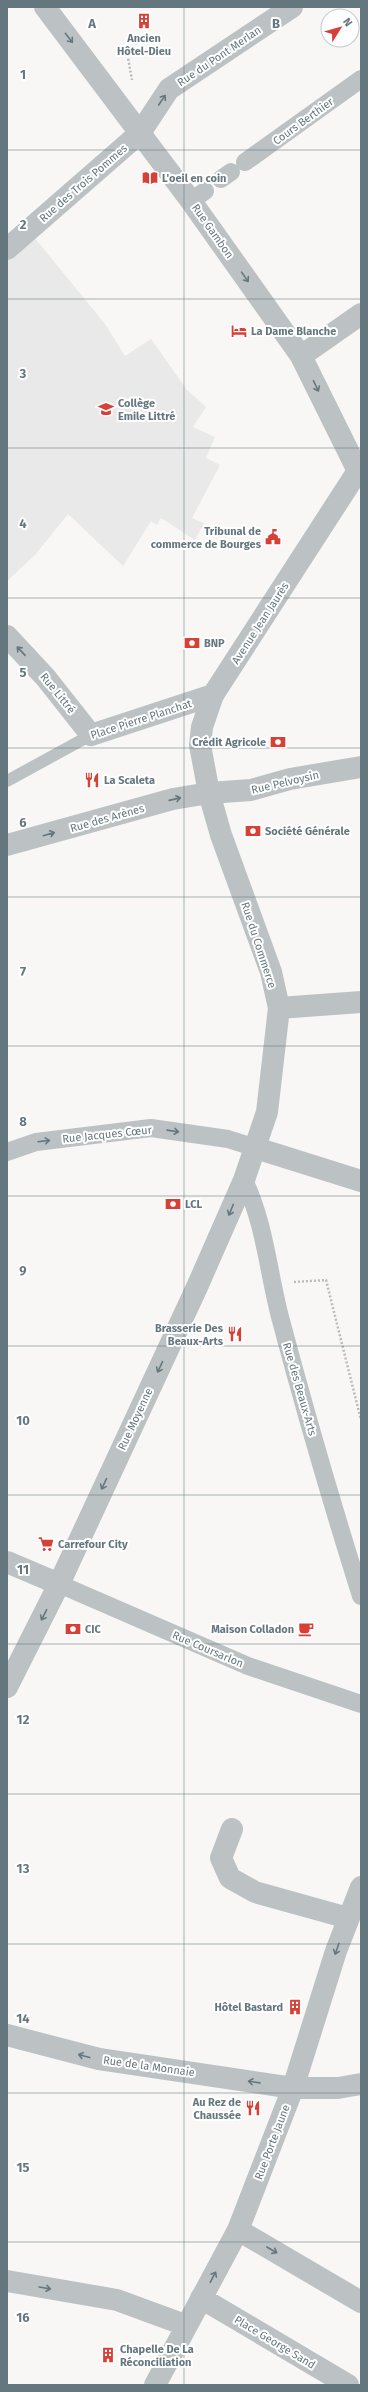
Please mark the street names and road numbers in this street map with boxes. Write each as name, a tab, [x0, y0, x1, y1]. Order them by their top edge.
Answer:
street label: Rue du Pont Merlan	[175, 24, 264, 89]
street label: Cours Berthier	[271, 95, 337, 148]
street label: Rue des Trois Pommes	[37, 142, 130, 225]
street label: Rue Gambon	[189, 201, 236, 261]
street label: Avenue Jean Jaurès	[229, 580, 292, 667]
street label: Rue Littré	[37, 670, 78, 716]
street label: Place Pierre Planchat	[89, 697, 193, 742]
street label: Rue Pelvoysin	[250, 768, 320, 797]
street label: Rue des Arènes	[69, 802, 146, 835]
street label: Rue du Commerce	[238, 900, 279, 990]
street label: Rue Jacques Cœur	[62, 1123, 153, 1146]
street label: Rue des Beaux-Arts	[280, 1341, 319, 1437]
street label: Rue Moyenne	[115, 1386, 156, 1452]
street label: Rue Coursarlon	[170, 1629, 245, 1670]
street label: Rue de la Monnaie	[102, 2054, 196, 2079]
street label: Rue Porte Jaune	[252, 2103, 293, 2182]
street label: Place George Sand	[232, 2313, 318, 2372]

